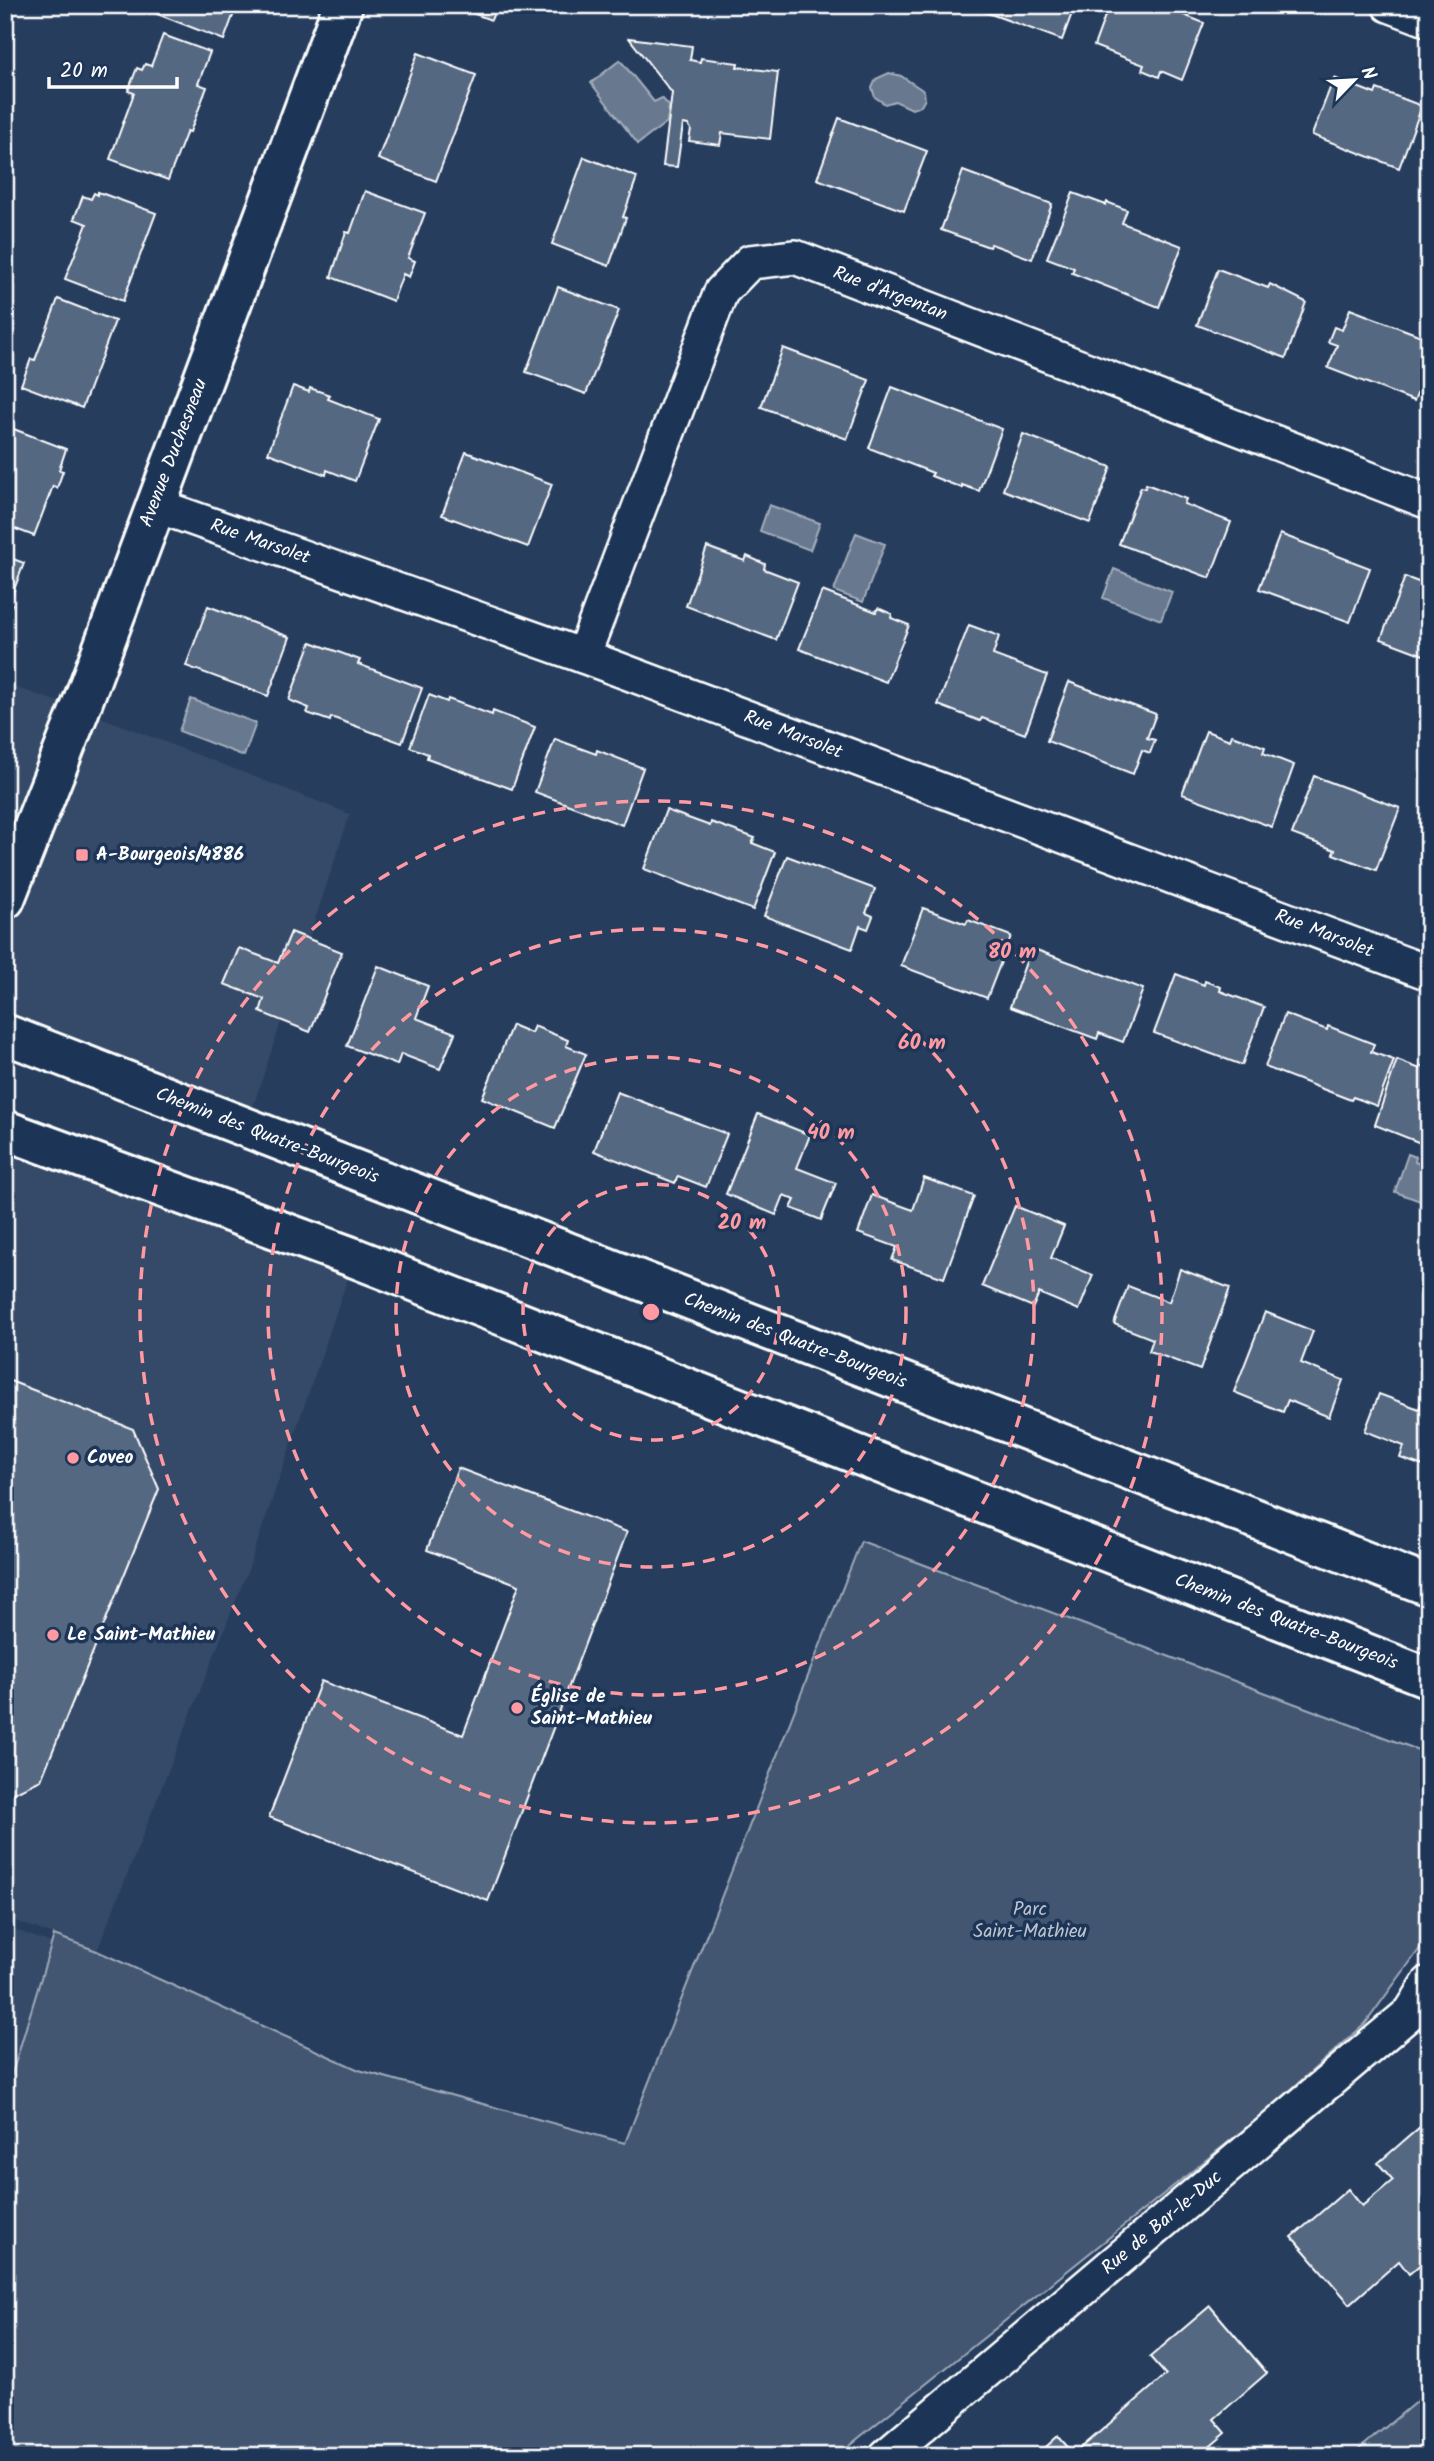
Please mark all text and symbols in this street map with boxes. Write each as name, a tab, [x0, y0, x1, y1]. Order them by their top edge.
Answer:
scale bar	[49, 46, 177, 90]
north arrow	[1318, 46, 1388, 116]
text: 20 m	[60, 55, 108, 88]
text: N	[1351, 62, 1384, 85]
street label: Rue d'Argentan	[828, 258, 952, 330]
street label: Avenue Duchesneau	[132, 374, 216, 532]
street label: Rue Marsolet	[206, 511, 315, 573]
street label: Rue Marsolet	[739, 702, 847, 768]
place label: A-Bourgeois/4886	[96, 840, 244, 870]
marker: A-Bourgeois/4886	[74, 847, 90, 863]
street label: Rue Marsolet	[1270, 901, 1378, 967]
text: 80 m	[988, 936, 1036, 969]
text: 60 m	[898, 1027, 946, 1060]
street label: Chemin des Quatre-Bourgeois	[151, 1079, 383, 1193]
text: 40 m	[807, 1117, 855, 1150]
text: 20 m	[718, 1207, 766, 1240]
street label: Chemin des Quatre-Bourgeois	[679, 1284, 911, 1398]
centre of rings	[639, 1300, 663, 1324]
place label: Coveo	[87, 1443, 134, 1473]
marker: Coveo	[65, 1450, 81, 1466]
street label: Chemin des Quatre-Bourgeois	[1170, 1565, 1402, 1679]
place label: Le Saint-Mathieu	[67, 1620, 216, 1650]
marker: Le Saint-Mathieu	[45, 1627, 61, 1643]
place label: Église de Saint-Mathieu	[531, 1682, 653, 1734]
marker: Église de Saint-Mathieu	[509, 1700, 525, 1716]
park label: Parc Saint-Mathieu	[973, 1895, 1087, 1947]
street label: Rue de Bar-le-Duc	[1095, 2163, 1229, 2283]

